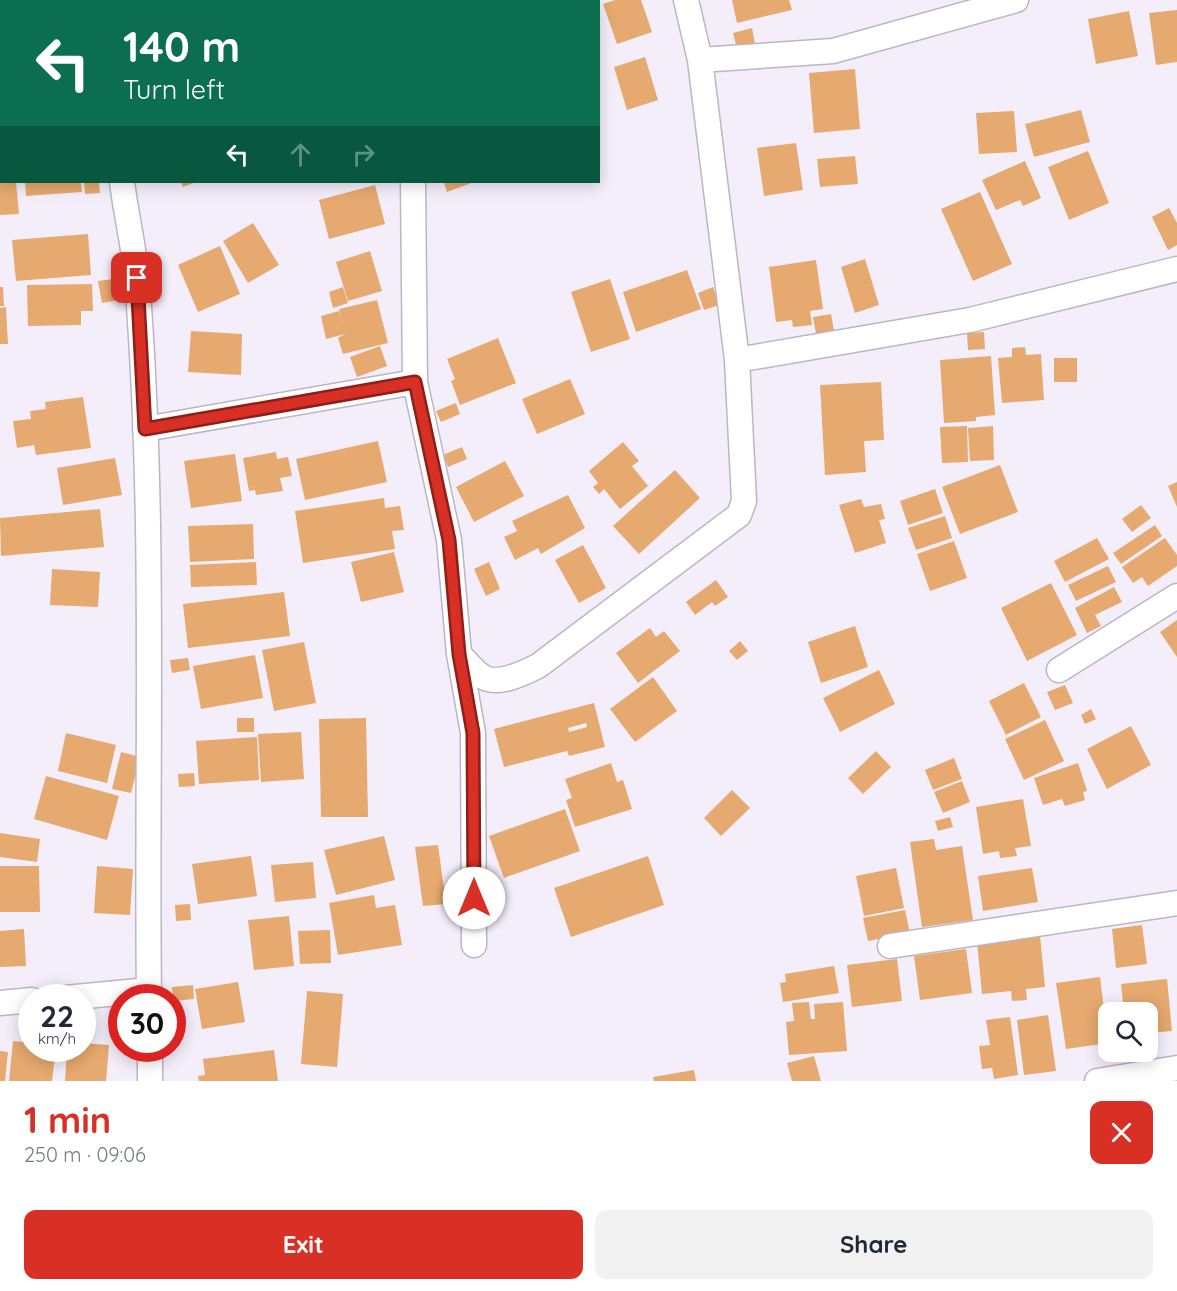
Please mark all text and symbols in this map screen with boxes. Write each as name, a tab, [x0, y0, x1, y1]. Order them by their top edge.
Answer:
text: 140 m	[123, 20, 240, 73]
icon: left	[24, 24, 102, 102]
text: Turn left	[123, 72, 225, 106]
icon: left	[221, 138, 254, 171]
icon: ahead	[284, 138, 317, 171]
icon: right	[347, 138, 380, 171]
pin	[111, 252, 162, 303]
icon: arrive	[120, 261, 153, 294]
position arrow	[442, 866, 506, 930]
speed limit sign: 30	[108, 984, 186, 1062]
text: 22	[40, 997, 74, 1035]
map controls	[1098, 1002, 1158, 1062]
button: search	[1098, 1002, 1158, 1062]
text: km/h	[38, 1029, 76, 1048]
text: 1 min	[24, 1097, 111, 1142]
button: close	[1090, 1101, 1153, 1164]
text: 250 m · 09:06	[24, 1142, 146, 1167]
button: Exit	[24, 1210, 583, 1279]
button: Share	[595, 1210, 1153, 1279]

